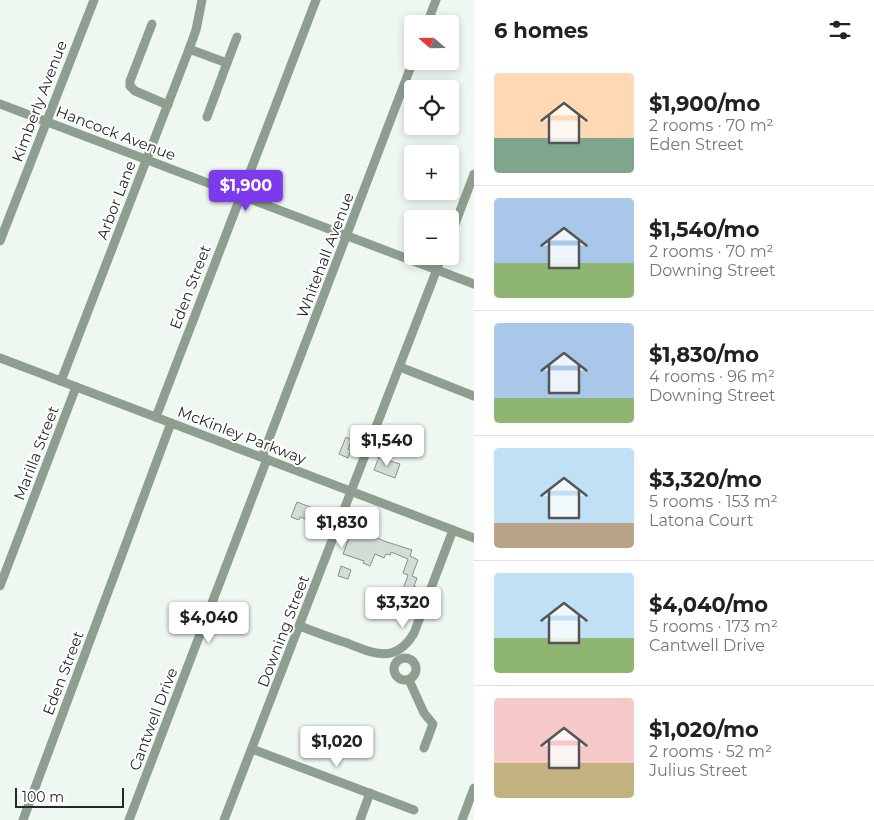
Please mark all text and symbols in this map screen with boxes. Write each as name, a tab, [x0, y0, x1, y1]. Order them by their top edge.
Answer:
north arrow	[404, 15, 459, 70]
map controls	[404, 15, 459, 265]
icon: filters	[826, 16, 854, 44]
text: 6 homes	[494, 18, 588, 43]
street label: Kimberly Avenue	[7, 38, 71, 164]
button: locate	[404, 80, 459, 135]
text: $1,900/mo	[649, 91, 760, 116]
icon: home	[534, 93, 594, 153]
street label: Hancock Avenue	[53, 101, 179, 165]
text: 2 rooms · 70 m²	[649, 116, 774, 135]
text: Eden Street	[649, 135, 743, 154]
button: +	[404, 145, 459, 200]
street label: Arbor Lane	[92, 158, 140, 242]
pin: $1,900	[205, 170, 287, 212]
text: $1,900	[220, 176, 272, 195]
street label: Whitehall Avenue	[292, 190, 358, 320]
button: −	[404, 210, 459, 265]
text: $1,540/mo	[649, 217, 760, 242]
icon: home	[534, 218, 594, 278]
street label: Eden Street	[165, 242, 215, 332]
text: 2 rooms · 70 m²	[649, 242, 774, 261]
text: Downing Street	[649, 261, 776, 280]
text: $1,830/mo	[649, 342, 759, 367]
icon: home	[534, 343, 594, 403]
text: 4 rooms · 96 m²	[649, 367, 775, 386]
text: Downing Street	[649, 386, 776, 405]
street label: McKinley Parkway	[175, 402, 310, 469]
street label: Marilla Street	[9, 403, 63, 503]
pin: $1,540	[346, 424, 428, 467]
text: $1,540	[361, 431, 413, 450]
text: $3,320/mo	[649, 467, 762, 492]
icon: home	[534, 468, 594, 528]
text: 5 rooms · 153 m²	[649, 492, 778, 511]
pin: $1,830	[301, 506, 383, 549]
text: Latona Court	[649, 511, 753, 530]
text: $1,830	[316, 513, 368, 532]
street label: Downing Street	[253, 572, 313, 690]
pin: $3,320	[362, 586, 444, 629]
text: $4,040/mo	[649, 592, 768, 617]
text: $3,320	[376, 593, 430, 612]
icon: home	[534, 593, 594, 653]
pin: $4,040	[168, 602, 250, 644]
text: $4,040	[180, 608, 238, 627]
text: 5 rooms · 173 m²	[649, 617, 778, 636]
street label: Eden Street	[38, 628, 88, 718]
text: Cantwell Drive	[649, 636, 765, 655]
street label: Cantwell Drive	[125, 665, 181, 773]
text: $1,020/mo	[649, 717, 759, 742]
icon: home	[534, 718, 594, 778]
pin: $1,020	[296, 726, 378, 768]
text: $1,020	[311, 732, 363, 751]
text: 2 rooms · 52 m²	[649, 742, 772, 761]
text: Julius Street	[649, 761, 748, 780]
scale bar	[15, 785, 124, 808]
text: 100 m	[22, 788, 64, 806]

